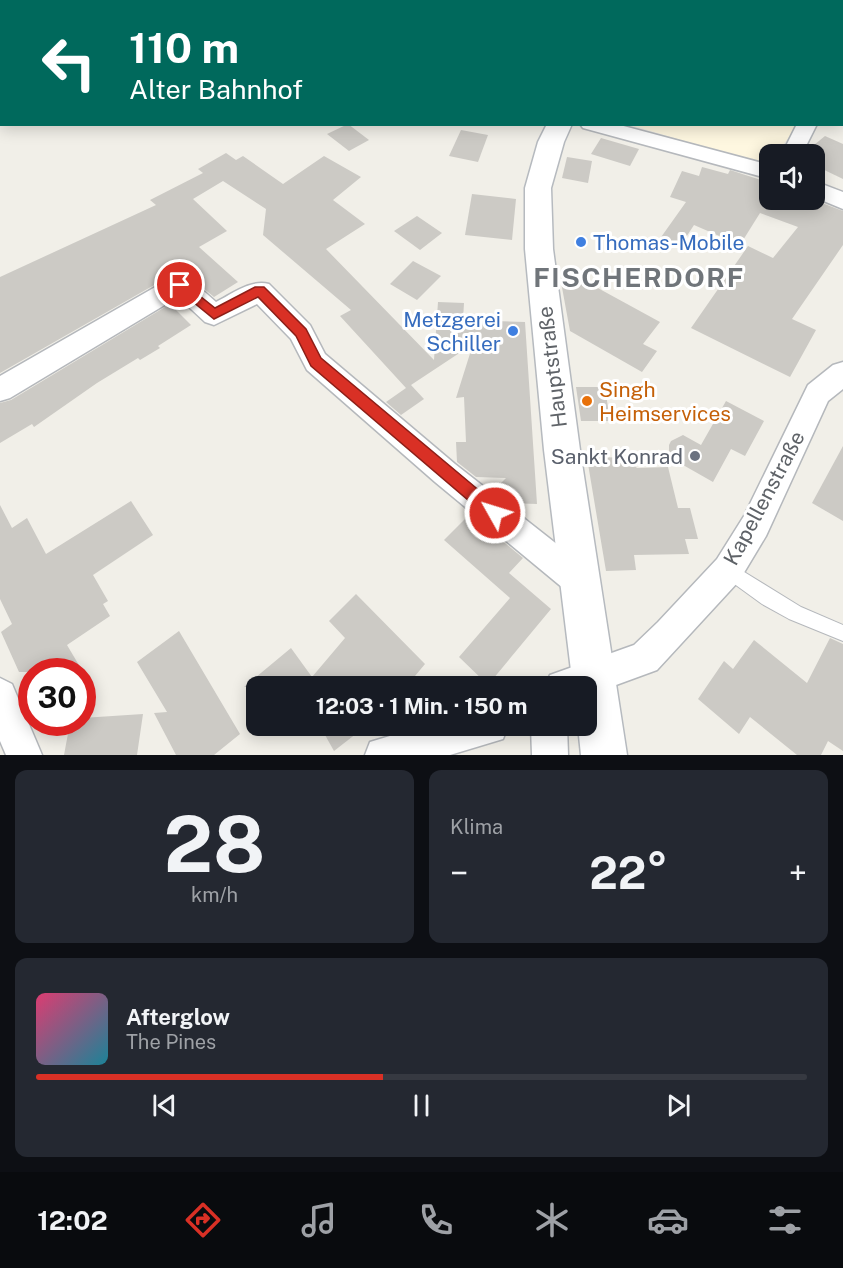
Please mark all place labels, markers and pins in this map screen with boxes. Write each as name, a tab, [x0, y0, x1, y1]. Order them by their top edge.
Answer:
place label: Thomas-Mobile	[593, 230, 744, 255]
marker: Thomas-Mobile	[574, 235, 588, 249]
pin	[154, 259, 205, 310]
place label: Metzgerei Schiller	[403, 307, 501, 356]
marker: Metzgerei Schiller	[506, 324, 520, 338]
place label: Singh Heimservices	[599, 377, 731, 426]
marker: Singh Heimservices	[580, 394, 594, 408]
place label: Sankt Konrad	[551, 444, 683, 469]
marker: Sankt Konrad	[688, 449, 702, 463]

